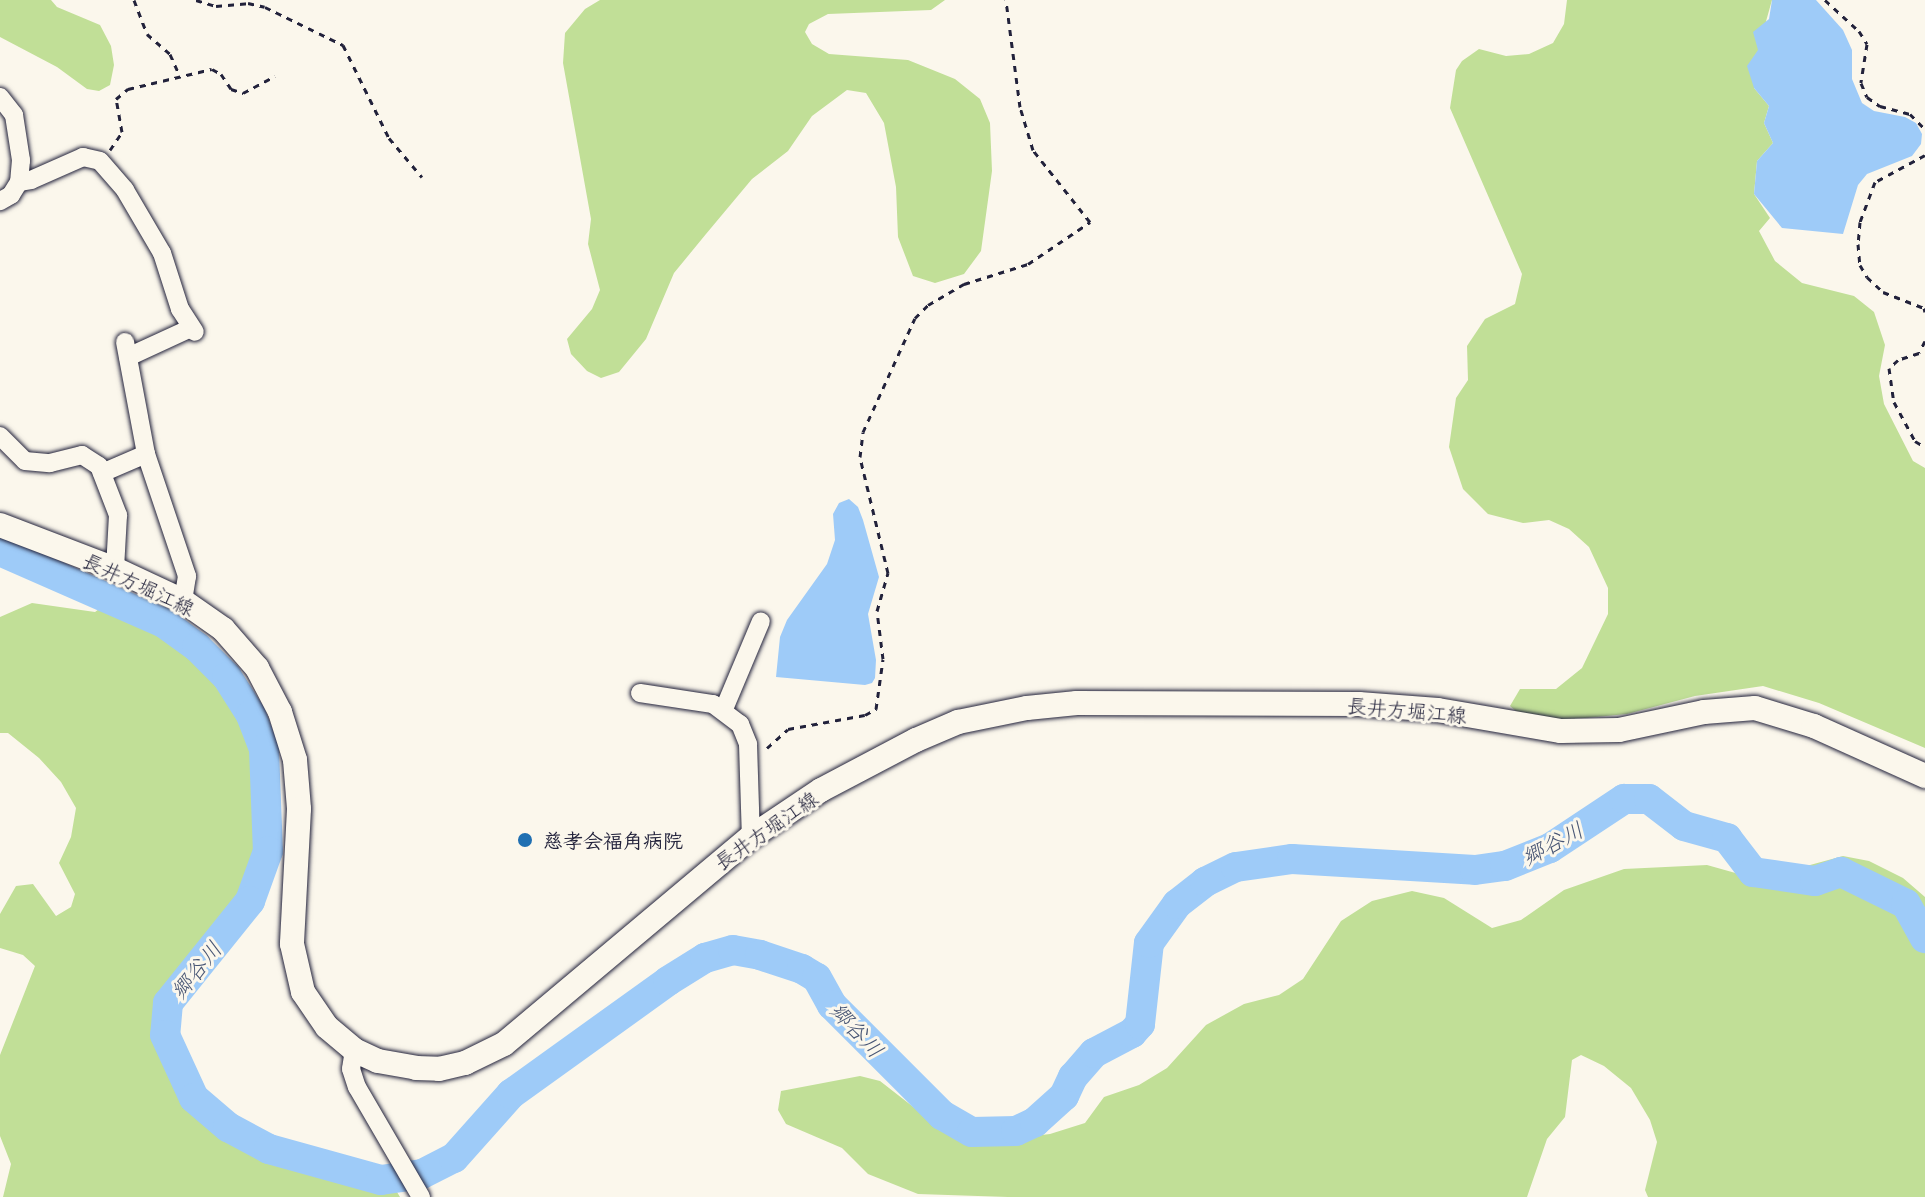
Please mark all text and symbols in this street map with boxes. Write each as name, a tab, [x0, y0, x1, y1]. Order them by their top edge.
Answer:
street label: 長井方堀江線	[80, 548, 198, 620]
street label: 長井方堀江線	[1346, 693, 1468, 727]
street label: 長井方堀江線	[710, 786, 822, 874]
water label: 郷谷川	[1517, 815, 1587, 869]
place label: 慈孝会福角病院	[543, 828, 683, 852]
marker: 慈孝会福角病院	[514, 829, 536, 851]
water label: 郷谷川	[164, 935, 226, 1003]
water label: 郷谷川	[826, 996, 890, 1062]

